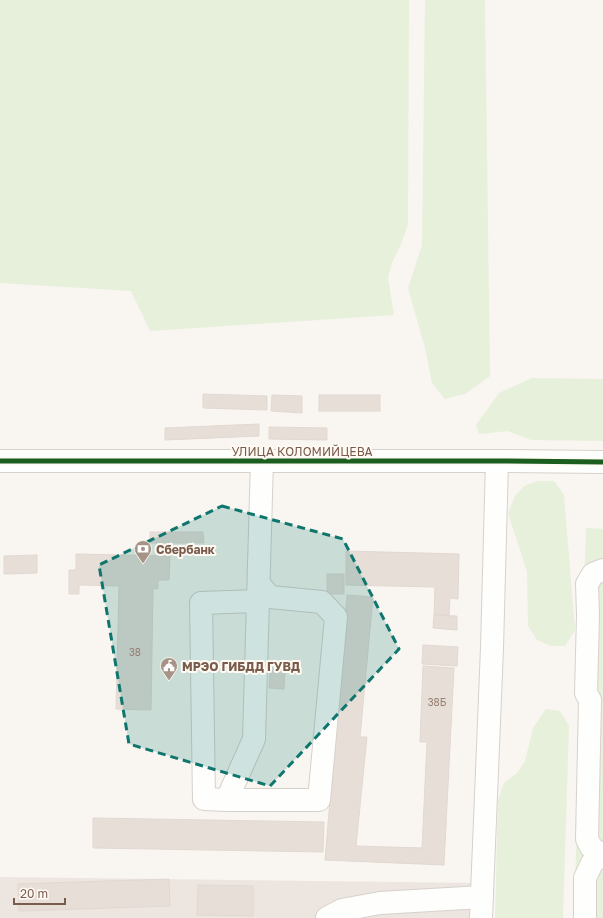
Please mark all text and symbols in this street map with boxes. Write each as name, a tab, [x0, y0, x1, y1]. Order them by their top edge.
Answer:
street label: УЛИЦА КОЛОМИЙЦЕВА	[231, 444, 373, 459]
bank icon: Сбербанк	[133, 539, 153, 564]
place label: Сбербанк	[156, 542, 215, 557]
house number: 38	[129, 646, 141, 658]
public building icon: МРЭО ГИБДД ГУВД	[159, 656, 179, 681]
place label: МРЭО ГИБДД ГУВД	[182, 659, 300, 674]
house number: 38Б	[428, 696, 447, 708]
scale bar	[14, 880, 65, 906]
text: 20 m	[20, 886, 48, 901]

